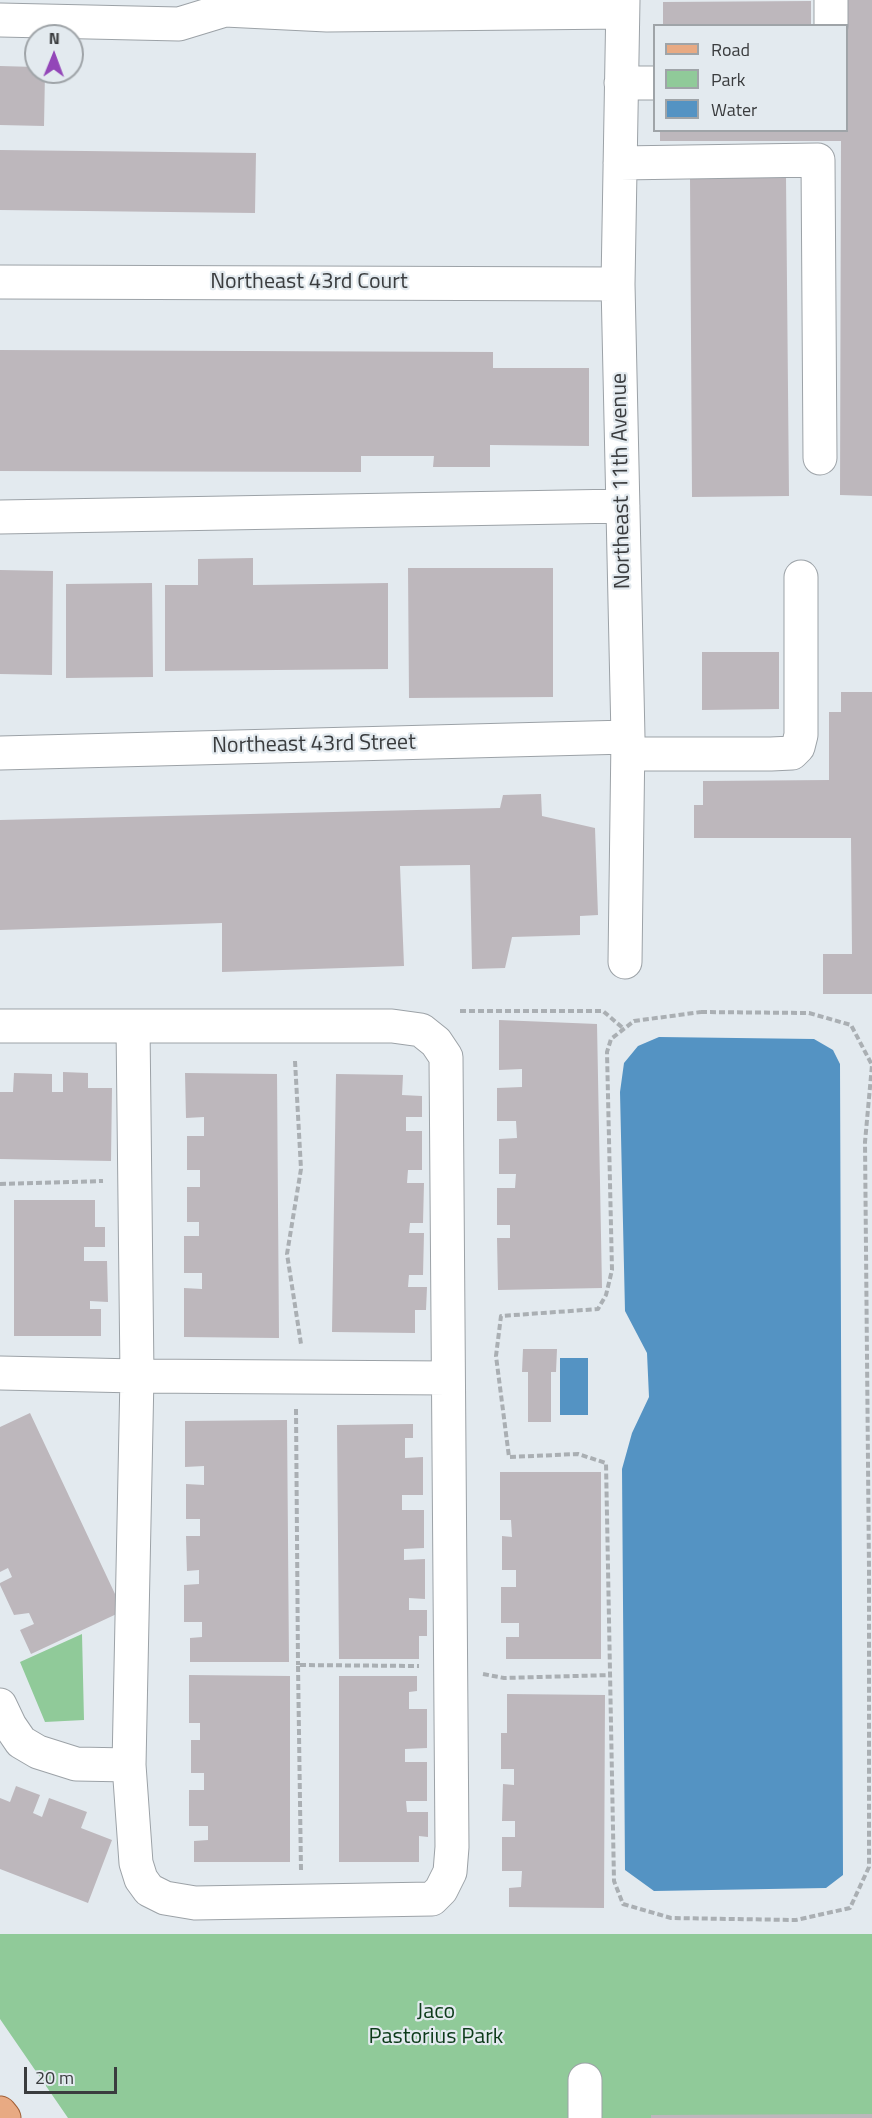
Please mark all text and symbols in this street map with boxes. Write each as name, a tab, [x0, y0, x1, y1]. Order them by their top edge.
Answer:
north arrow	[24, 24, 84, 84]
legend	[653, 24, 848, 132]
text: N	[49, 26, 60, 50]
text: Road	[711, 36, 750, 63]
text: Park	[711, 66, 745, 93]
text: Water	[711, 96, 757, 123]
street label: Northeast 43rd Court	[210, 270, 408, 296]
street label: Northeast 11th Avenue	[607, 373, 637, 589]
street label: Northeast 43rd Street	[212, 730, 416, 760]
park label: Jaco Pastorius Park	[369, 2000, 503, 2052]
scale bar	[27, 2055, 120, 2093]
text: 20 m	[35, 2064, 74, 2091]

